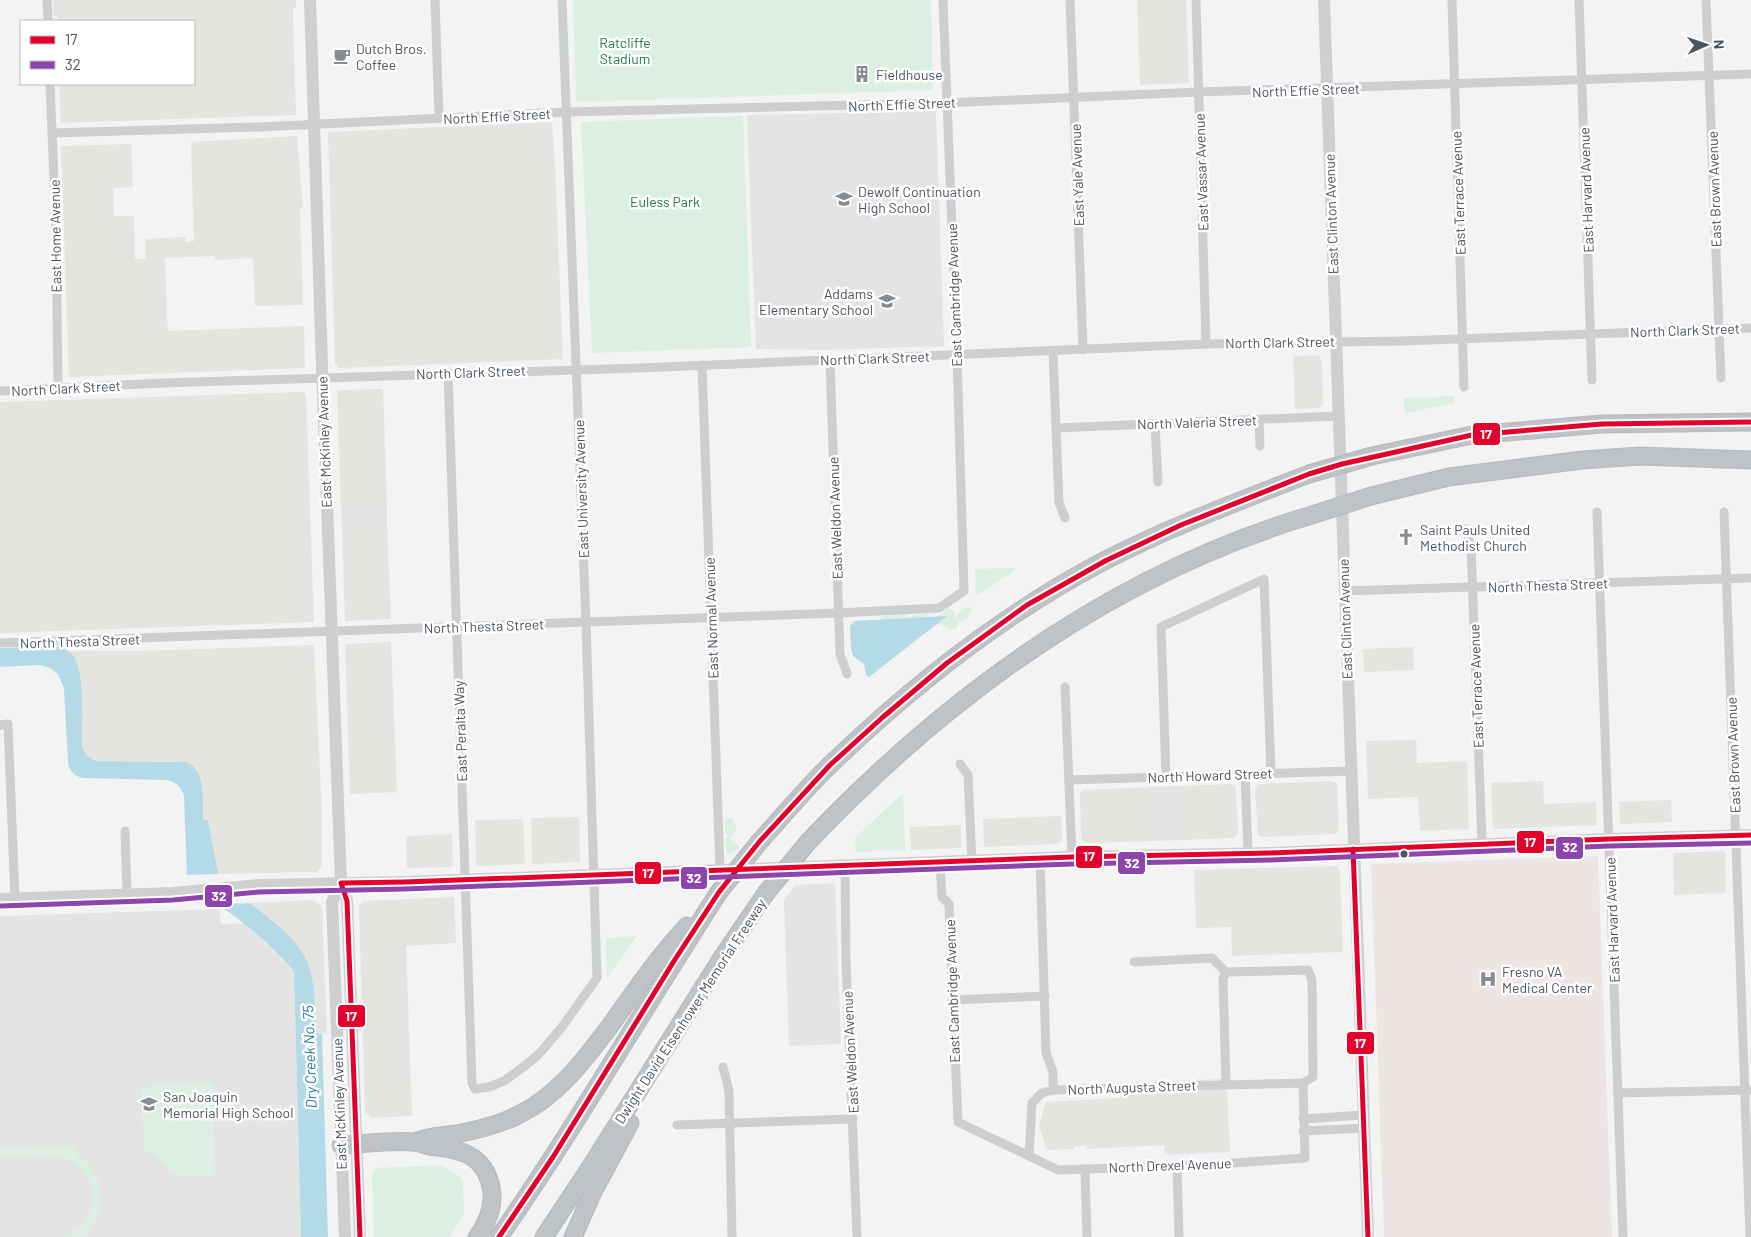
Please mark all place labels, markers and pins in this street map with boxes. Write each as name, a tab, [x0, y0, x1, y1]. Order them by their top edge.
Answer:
place label: Dutch Bros. Coffee	[356, 40, 427, 73]
cafe icon: Dutch Bros. Coffee	[332, 46, 352, 66]
building icon: Fieldhouse	[852, 64, 872, 84]
place label: Fieldhouse	[876, 66, 943, 83]
place label: Dewolf Continuation High School	[858, 183, 981, 216]
school or university icon: Dewolf Continuation High School	[834, 189, 854, 209]
place label: Addams Elementary School	[759, 285, 873, 318]
school or university icon: Addams Elementary School	[877, 291, 897, 311]
place label: Saint Pauls United Methodist Church	[1420, 521, 1530, 554]
church icon: Saint Pauls United Methodist Church	[1396, 527, 1416, 547]
unlabelled marker	[1399, 849, 1409, 859]
place label: Fresno VA Medical Center	[1502, 963, 1592, 996]
hospital icon: Fresno VA Medical Center	[1478, 969, 1498, 989]
place label: San Joaquin Memorial High School	[163, 1088, 293, 1121]
school or university icon: San Joaquin Memorial High School	[139, 1094, 159, 1114]

